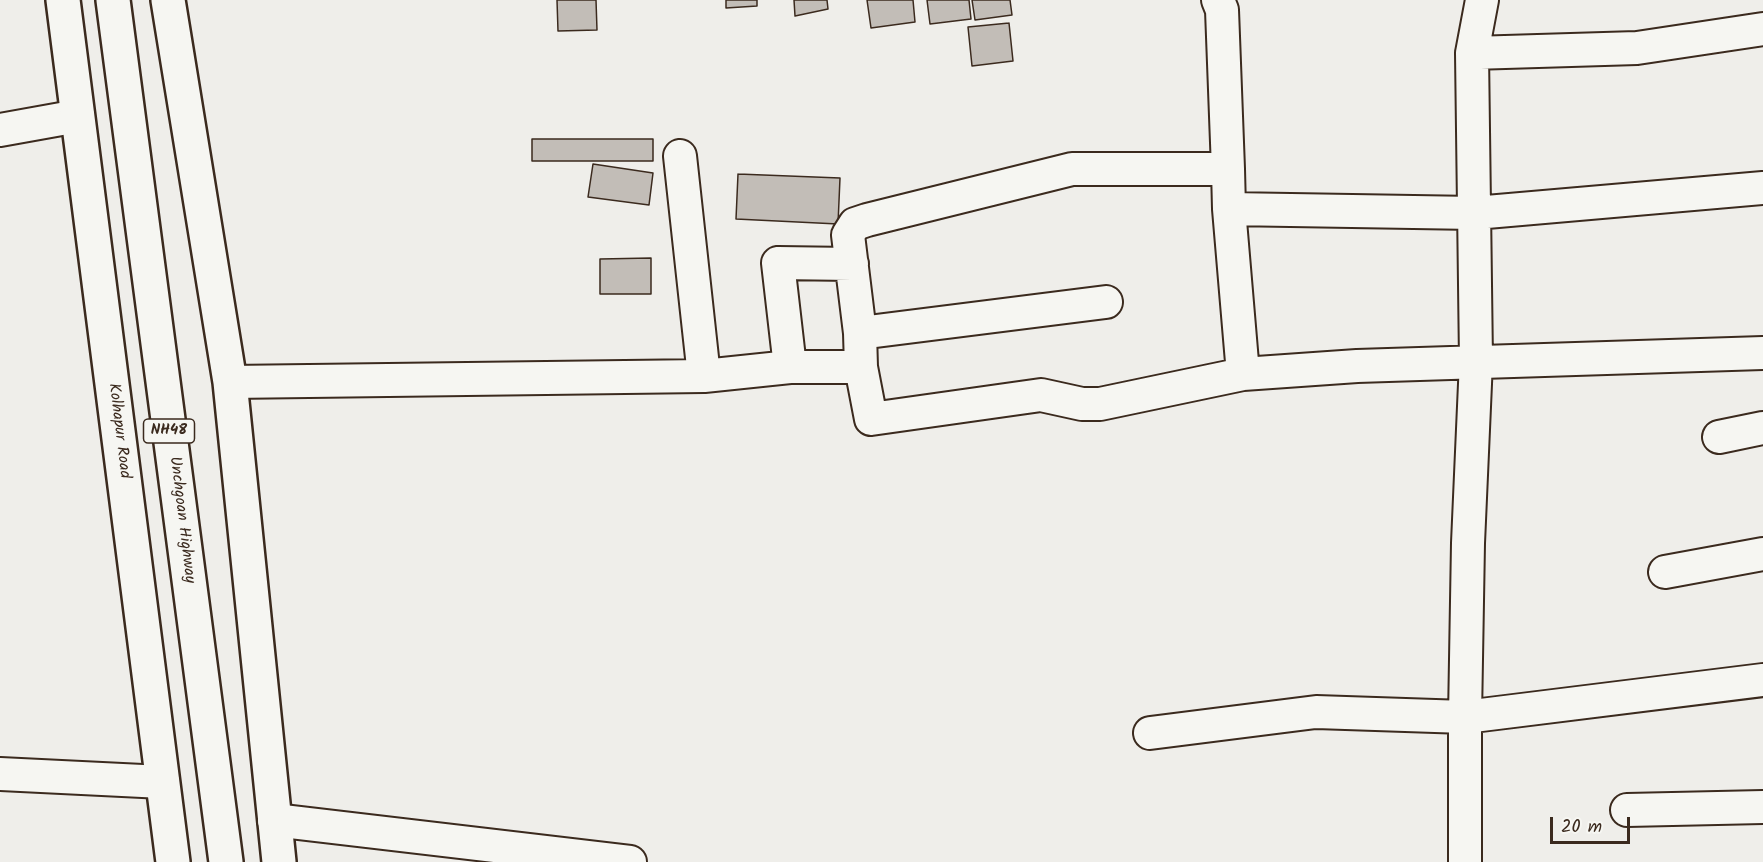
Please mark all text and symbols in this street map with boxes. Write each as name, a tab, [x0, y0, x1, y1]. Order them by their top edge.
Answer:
street label: Kolhapur Road	[103, 382, 133, 480]
road number: NH48	[144, 419, 195, 443]
street label: Unchgoan Highway	[164, 456, 198, 584]
scale bar	[1553, 805, 1632, 843]
text: 20 m	[1561, 813, 1602, 842]

